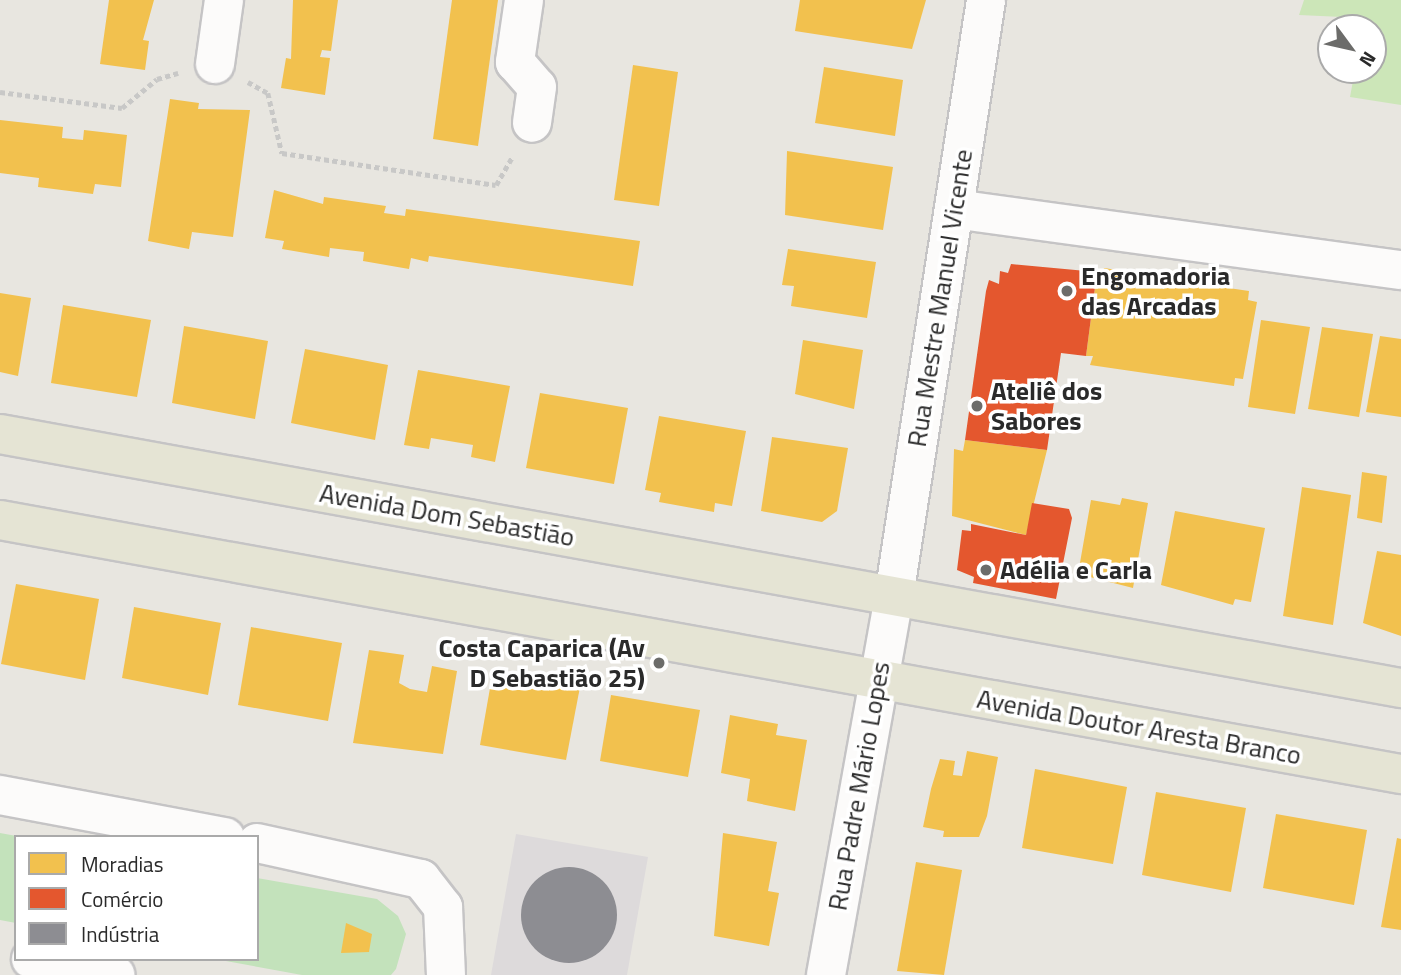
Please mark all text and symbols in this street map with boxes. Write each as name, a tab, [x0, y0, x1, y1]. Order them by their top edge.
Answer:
north arrow	[1317, 14, 1387, 84]
text: N	[1353, 46, 1384, 73]
street label: Rua Mestre Manuel Vicente	[901, 147, 979, 449]
place label: Engomadoria das Arcadas	[1081, 260, 1230, 322]
marker: Engomadoria das Arcadas	[1059, 283, 1075, 299]
place label: Ateliê dos Sabores	[991, 375, 1102, 436]
marker: Ateliê dos Sabores	[969, 398, 985, 414]
street label: Avenida Dom Sebastião	[317, 477, 577, 553]
place label: Adélia e Carla	[1000, 554, 1152, 586]
marker: Adélia e Carla	[978, 562, 994, 578]
place label: Costa Caparica (Av D Sebastião 25)	[438, 632, 645, 694]
marker: Costa Caparica (Av D Sebastião 25)	[651, 655, 667, 671]
street label: Rua Padre Mário Lopes	[822, 659, 896, 913]
street label: Avenida Doutor Aresta Branco	[974, 683, 1304, 771]
legend	[14, 835, 259, 961]
text: Moradias	[81, 848, 163, 880]
text: Comércio	[81, 883, 163, 915]
text: Indústria	[81, 918, 159, 950]

